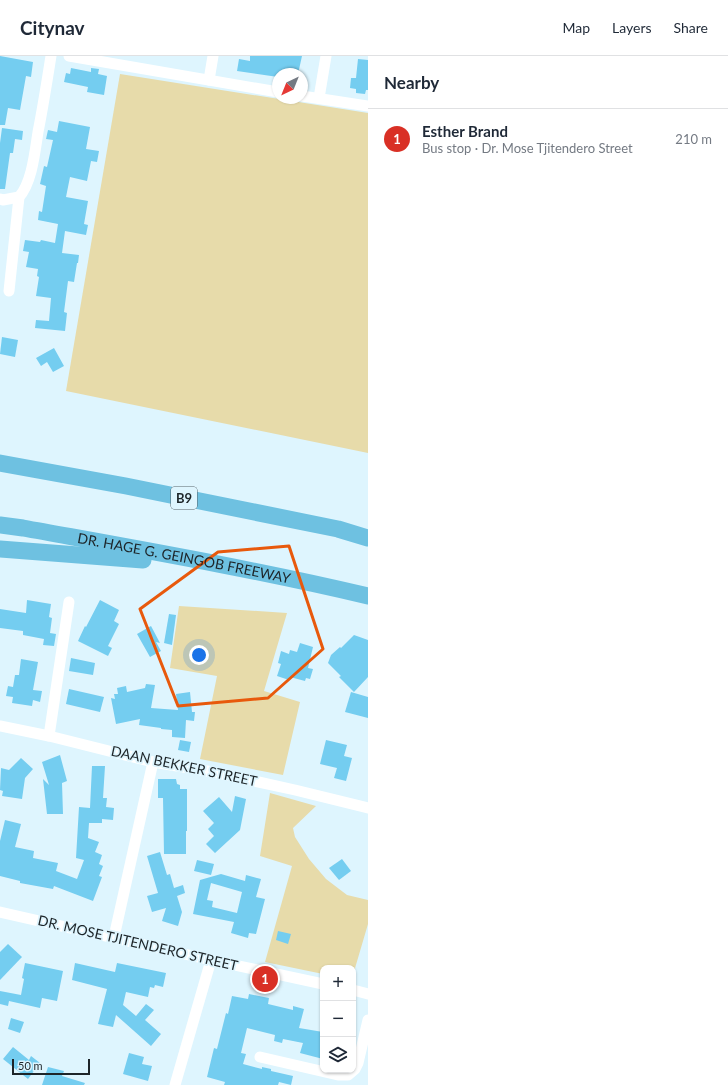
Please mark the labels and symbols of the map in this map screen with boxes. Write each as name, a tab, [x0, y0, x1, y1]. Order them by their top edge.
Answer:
north arrow	[272, 68, 308, 104]
road number: B9	[171, 487, 197, 509]
street label: DR. HAGE G. GEINGOB FREEWAY	[76, 529, 292, 587]
your location	[189, 645, 209, 665]
street label: DAAN BEKKER STREET	[110, 742, 259, 789]
street label: DR. MOSE TJITENDERO STREET	[36, 911, 241, 974]
pin: 1	[252, 964, 278, 994]
scale bar	[12, 1057, 90, 1076]

